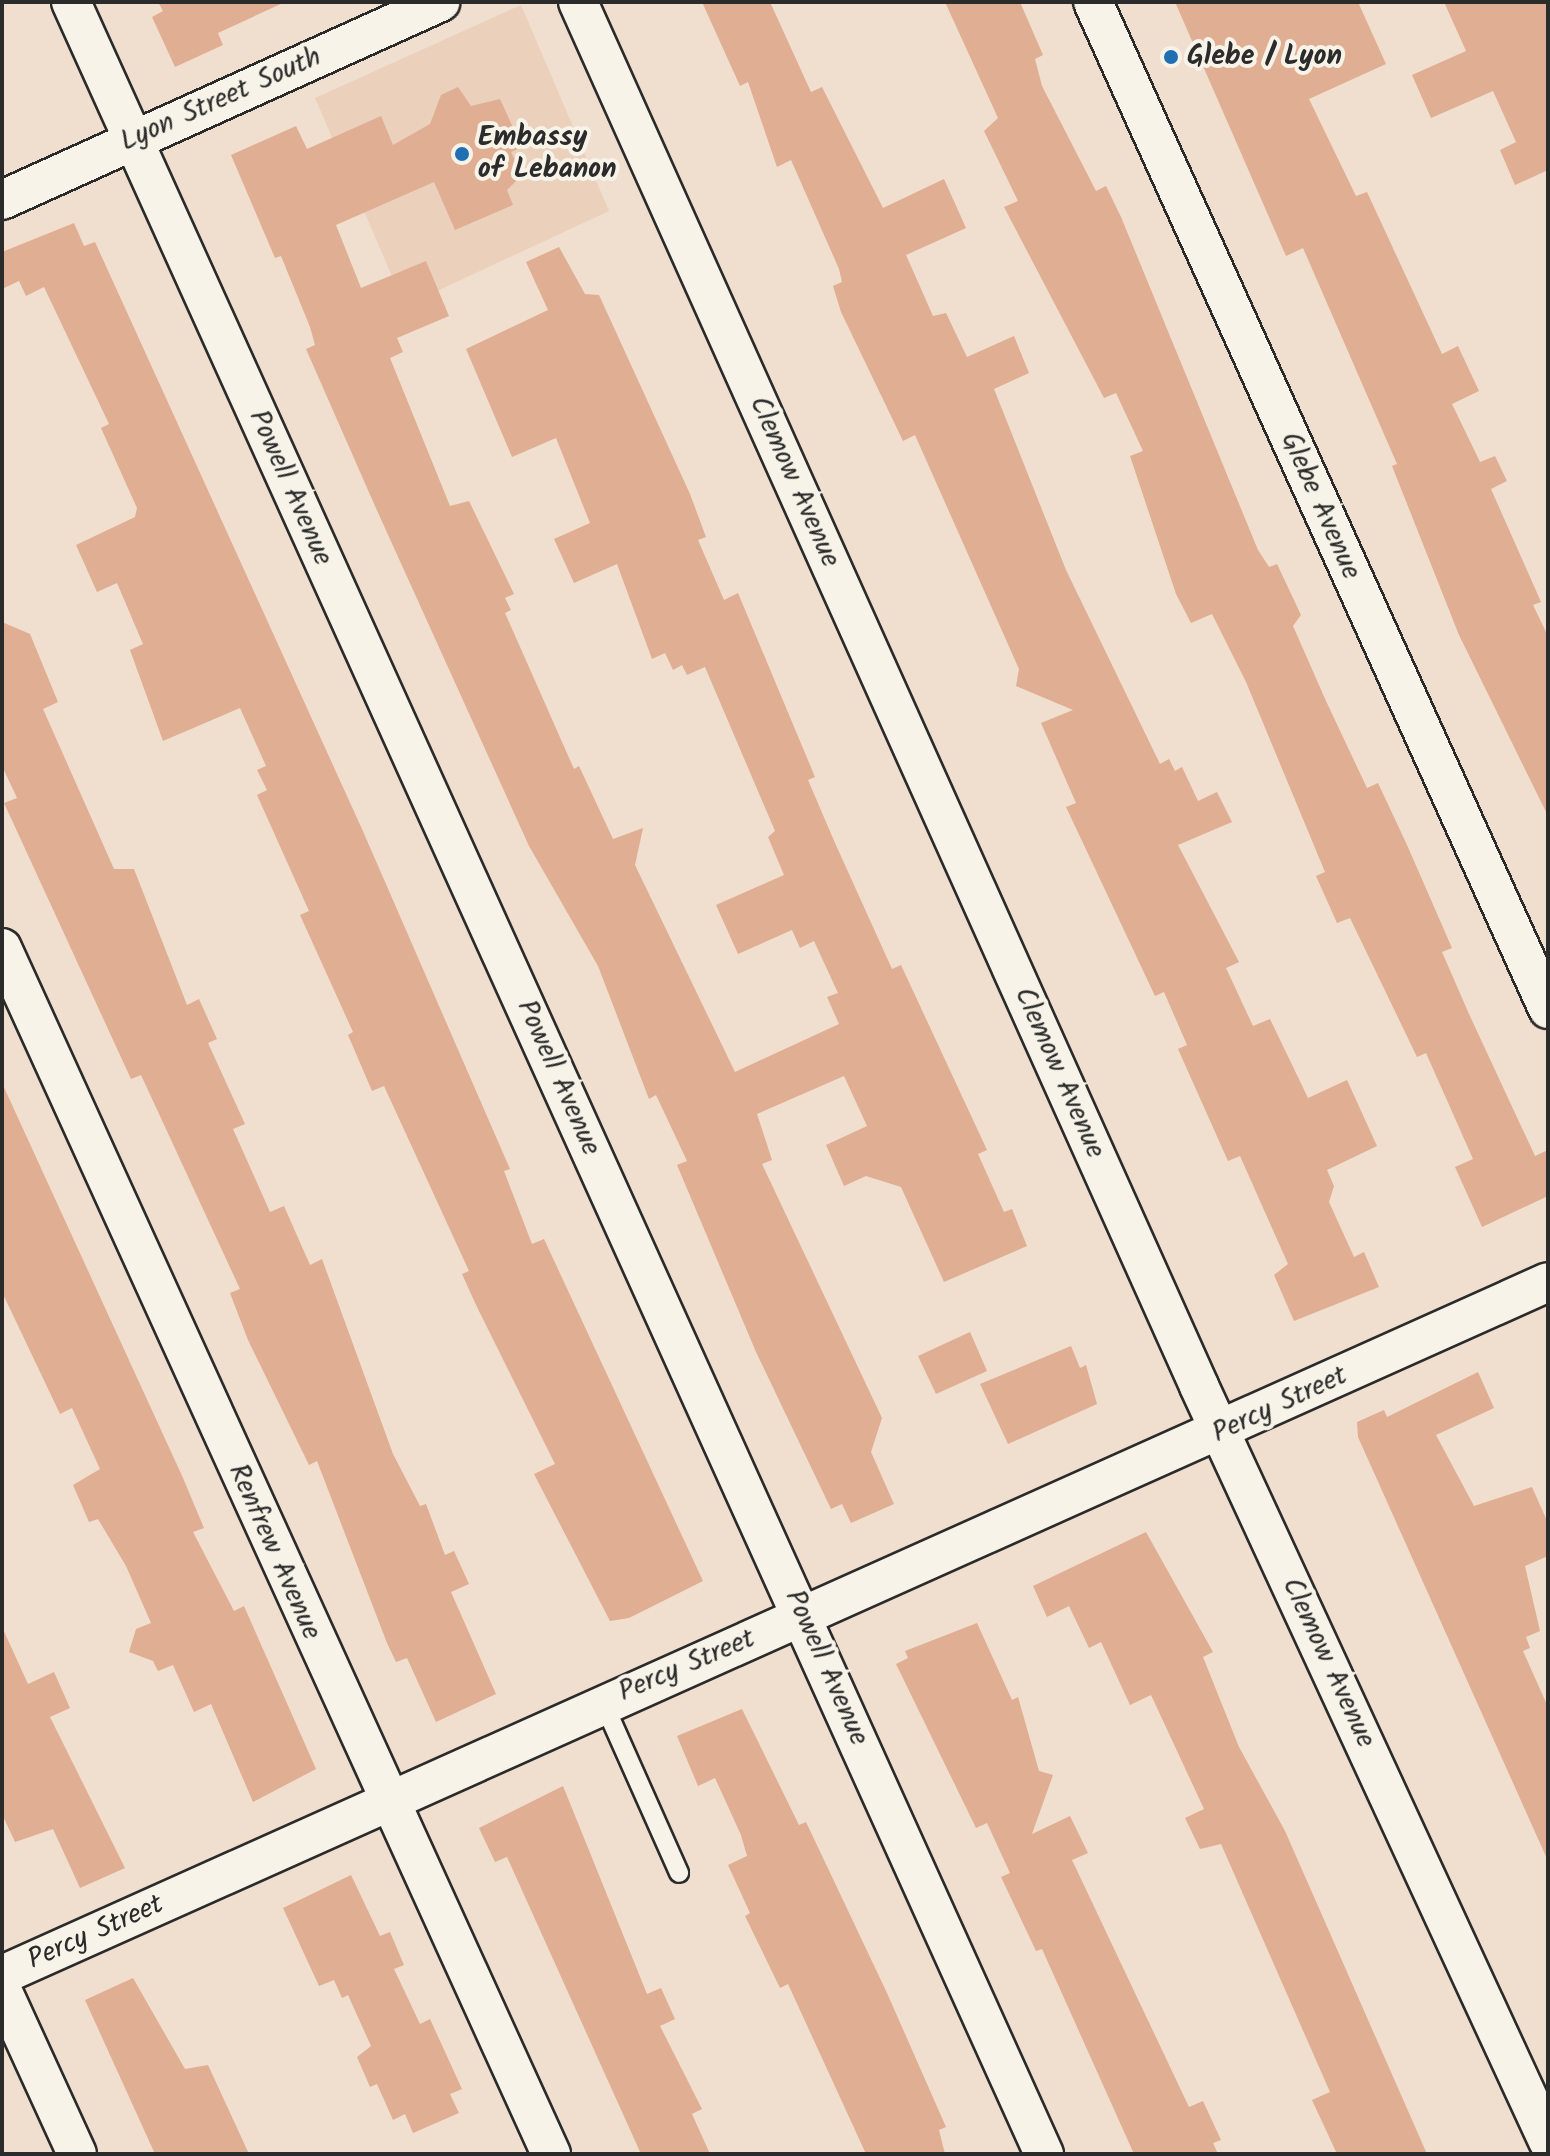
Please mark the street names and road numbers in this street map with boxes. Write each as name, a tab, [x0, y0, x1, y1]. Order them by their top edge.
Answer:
street label: Lyon Street South	[115, 41, 327, 159]
street label: Clemow Avenue	[741, 391, 847, 573]
street label: Powell Avenue	[241, 405, 339, 571]
street label: Glebe Avenue	[1273, 427, 1367, 585]
street label: Clemow Avenue	[1006, 982, 1112, 1164]
street label: Powell Avenue	[509, 995, 607, 1161]
street label: Percy Street	[1207, 1359, 1353, 1451]
street label: Renfrew Avenue	[220, 1459, 328, 1645]
street label: Clemow Avenue	[1274, 1573, 1382, 1753]
street label: Powell Avenue	[777, 1585, 875, 1751]
street label: Percy Street	[614, 1622, 760, 1710]
street label: Percy Street	[23, 1888, 169, 1978]

